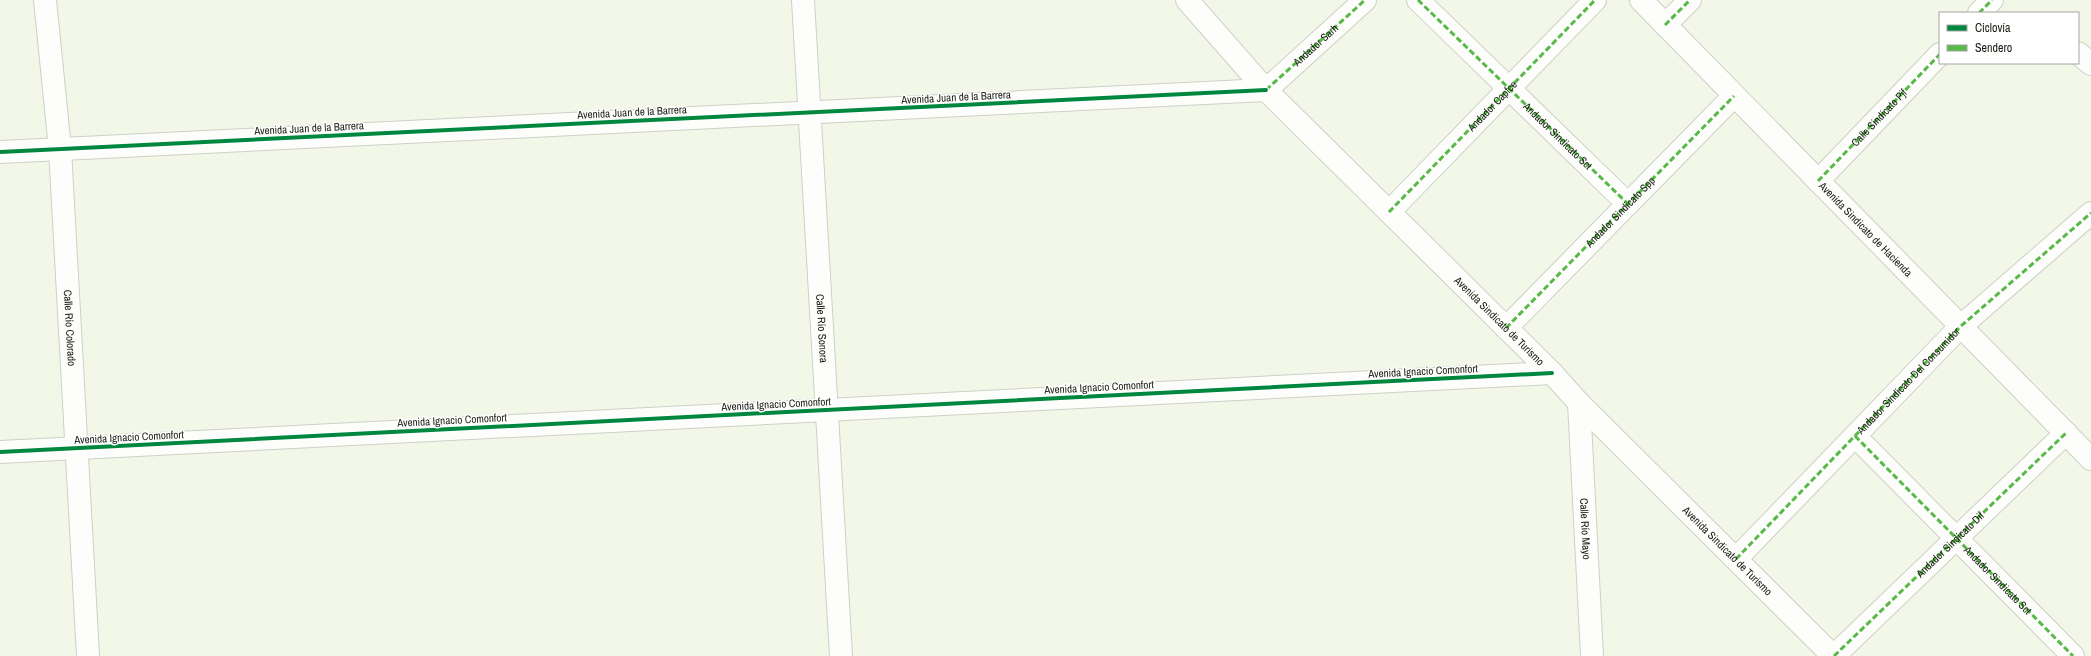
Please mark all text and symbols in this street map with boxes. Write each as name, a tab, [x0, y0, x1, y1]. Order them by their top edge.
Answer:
legend	[1939, 12, 2079, 64]
text: Ciclovía	[1975, 20, 2011, 36]
street label: Andador Sarh	[1289, 21, 1341, 70]
text: Sendero	[1975, 40, 2012, 56]
street label: Andador Capfce	[1464, 78, 1520, 135]
street label: Calle Sindicato Pjf	[1848, 86, 1910, 149]
street label: Avenida Juan de la Barrera	[900, 87, 1011, 107]
street label: Andador Sindicato Sct	[1520, 99, 1596, 173]
street label: Avenida Juan de la Barrera	[576, 102, 687, 122]
street label: Avenida Juan de la Barrera	[253, 118, 364, 138]
street label: Andador Sindicato Spp	[1582, 173, 1658, 251]
street label: Avenida Sindicato de Hacienda	[1815, 178, 1915, 280]
street label: Avenida Sindicato de Turismo	[1451, 273, 1547, 368]
street label: Calle Río Colorado	[61, 289, 79, 367]
street label: Calle Río Sonora	[813, 294, 831, 363]
street label: Andador Sindicato Del Consumidor	[1853, 324, 1963, 438]
street label: Avenida Ignacio Comonfort	[1367, 361, 1479, 381]
street label: Avenida Ignacio Comonfort	[1043, 377, 1155, 397]
street label: Avenida Ignacio Comonfort	[720, 394, 832, 414]
street label: Avenida Ignacio Comonfort	[396, 410, 508, 430]
street label: Avenida Ignacio Comonfort	[73, 427, 185, 447]
street label: Calle Río Mayo	[1577, 498, 1594, 560]
street label: Avenida Sindicato de Turismo	[1679, 502, 1775, 599]
street label: Andador Sindicato Dif	[1912, 508, 1987, 581]
street label: Andador Sindicato Sct	[1960, 542, 2035, 618]

